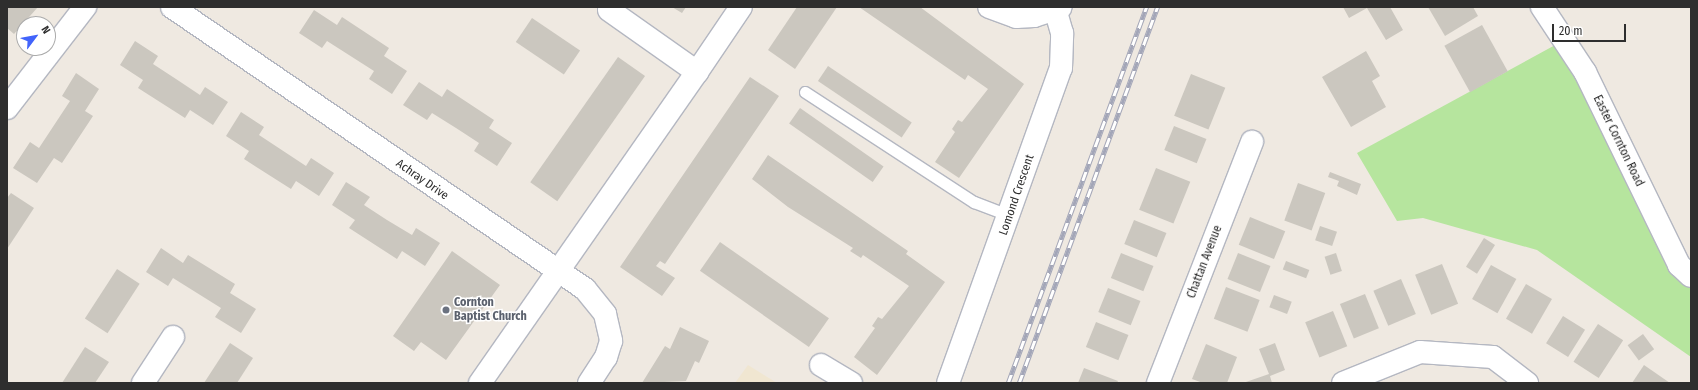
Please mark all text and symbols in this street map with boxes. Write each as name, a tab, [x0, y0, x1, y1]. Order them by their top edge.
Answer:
north arrow	[16, 16, 56, 56]
scale bar	[1554, 16, 1628, 42]
text: N	[38, 24, 53, 36]
text: 20 m	[1559, 24, 1583, 38]
street label: Easter Cornton Road	[1590, 93, 1646, 189]
street label: Lomond Crescent	[996, 153, 1038, 237]
street label: Achray Drive	[393, 157, 451, 203]
street label: Chattan Avenue	[1184, 223, 1226, 301]
place label: Cornton Baptist Church	[454, 296, 527, 324]
marker: Cornton Baptist Church	[441, 305, 451, 315]

